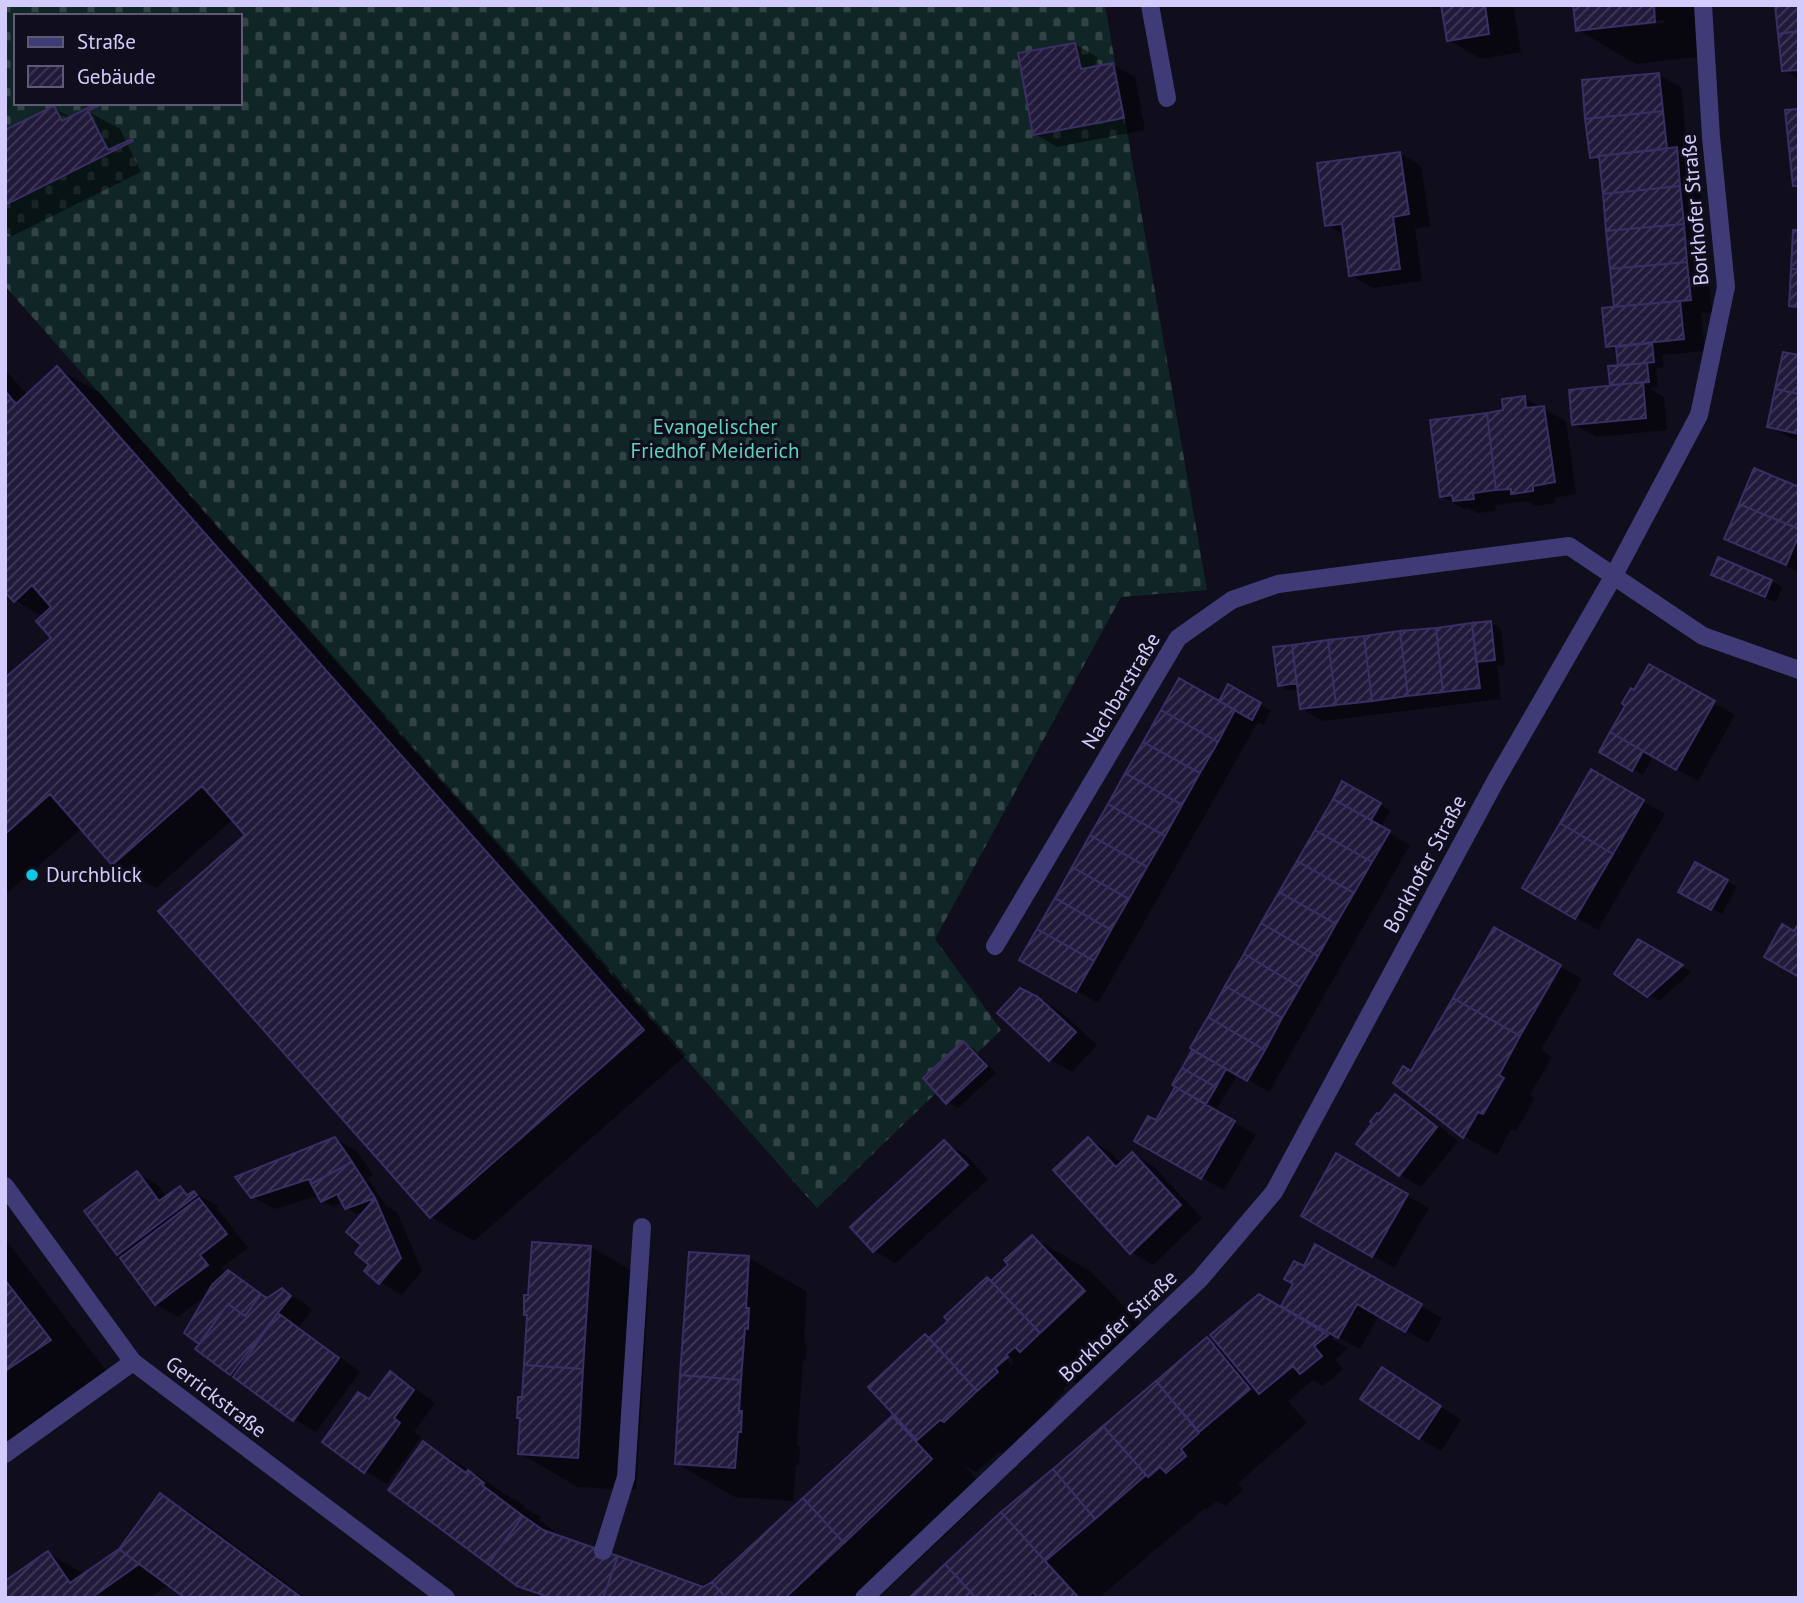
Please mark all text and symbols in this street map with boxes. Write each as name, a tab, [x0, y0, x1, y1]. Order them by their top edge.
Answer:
legend	[14, 14, 242, 105]
text: Straße	[77, 28, 136, 55]
text: Gebäude	[77, 63, 156, 90]
street label: Borkhofer Straße	[1674, 133, 1715, 287]
park label: Evangelischer Friedhof Meiderich	[631, 413, 800, 464]
street label: Nachbarstraße	[1075, 628, 1166, 754]
street label: Borkhofer Straße	[1377, 790, 1472, 937]
place label: Durchblick	[46, 861, 142, 888]
marker: Durchblick	[24, 867, 40, 883]
street label: Borkhofer Straße	[1053, 1264, 1182, 1387]
street label: Gerrickstraße	[160, 1350, 272, 1443]

